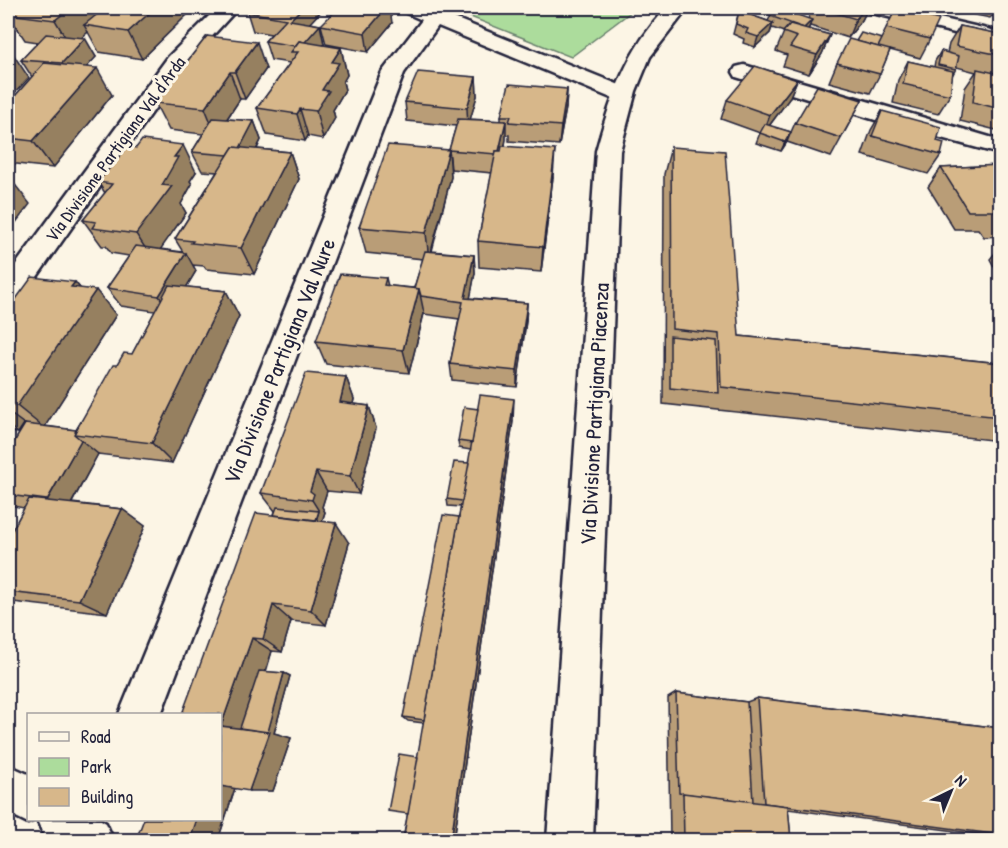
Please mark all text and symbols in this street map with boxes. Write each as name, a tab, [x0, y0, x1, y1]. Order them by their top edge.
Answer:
street label: Via Divisione Partigiana Val d'Arda	[39, 51, 191, 247]
street label: Via Divisione Partigiana Val Nure	[216, 233, 342, 488]
street label: Via Divisione Partigiana Piacenza	[572, 282, 616, 546]
legend	[27, 713, 222, 821]
text: Road	[81, 724, 111, 749]
text: Park	[81, 754, 112, 779]
north arrow	[921, 761, 981, 821]
text: N	[951, 769, 972, 791]
text: Building	[81, 784, 133, 809]

